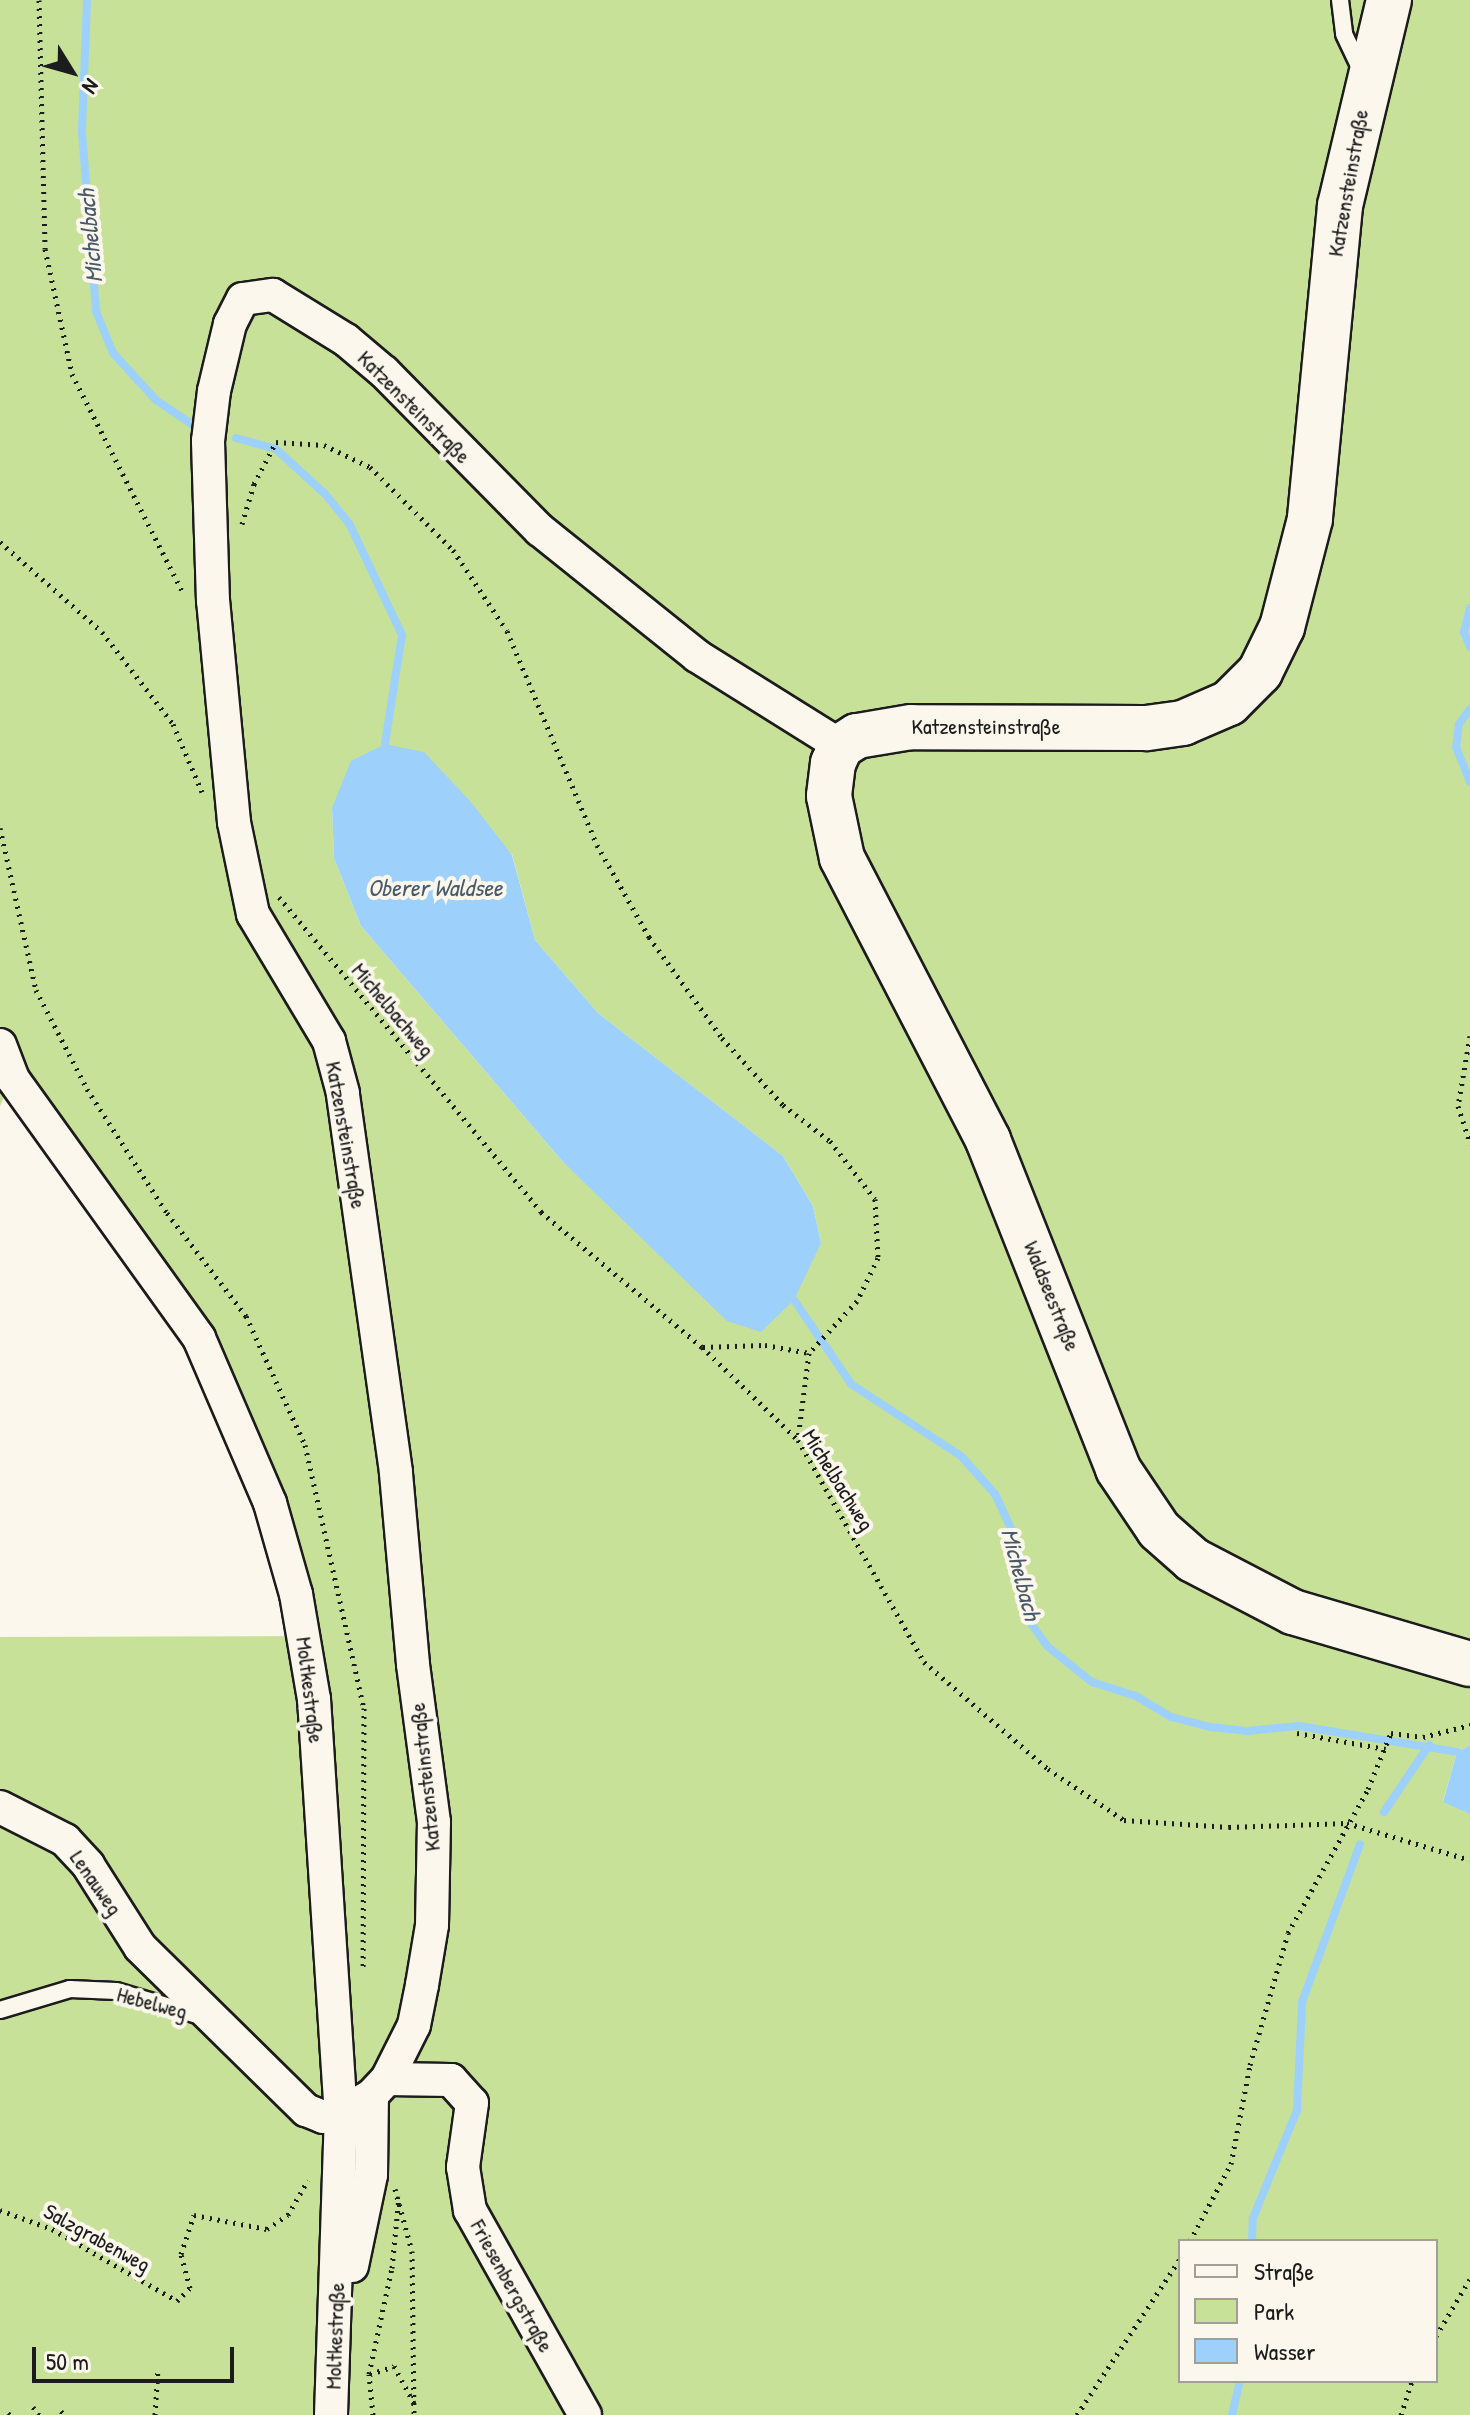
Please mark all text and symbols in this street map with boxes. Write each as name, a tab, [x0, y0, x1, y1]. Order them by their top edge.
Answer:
north arrow	[32, 32, 112, 112]
text: N	[76, 73, 107, 100]
street label: Katzensteinstraße	[1322, 107, 1374, 259]
water label: Michelbach	[72, 188, 108, 284]
street label: Katzensteinstraße	[352, 345, 476, 469]
street label: Katzensteinstraße	[911, 714, 1061, 740]
water label: Oberer Waldsee	[368, 874, 502, 902]
street label: Michelbachweg	[346, 958, 440, 1062]
street label: Katzensteinstraße	[320, 1059, 372, 1211]
street label: Waldseestraße	[1018, 1237, 1086, 1355]
street label: Michelbachweg	[796, 1424, 880, 1536]
water label: Michelbach	[995, 1525, 1047, 1623]
street label: Moltkestraße	[290, 1635, 330, 1745]
street label: Katzensteinstraße	[404, 1702, 446, 1852]
street label: Lenauweg	[64, 1846, 128, 1920]
street label: Hebelweg	[114, 1981, 190, 2025]
street label: Salzgrabenweg	[39, 2198, 155, 2278]
street label: Friesenbergstraße	[465, 2215, 559, 2357]
legend	[1178, 2239, 1438, 2383]
text: Straße	[1254, 2255, 1314, 2287]
street label: Moltkestraße	[320, 2282, 350, 2390]
text: Park	[1254, 2295, 1294, 2327]
scale bar	[36, 2331, 238, 2381]
text: Wasser	[1254, 2335, 1315, 2367]
text: 50 m	[46, 2345, 89, 2377]

